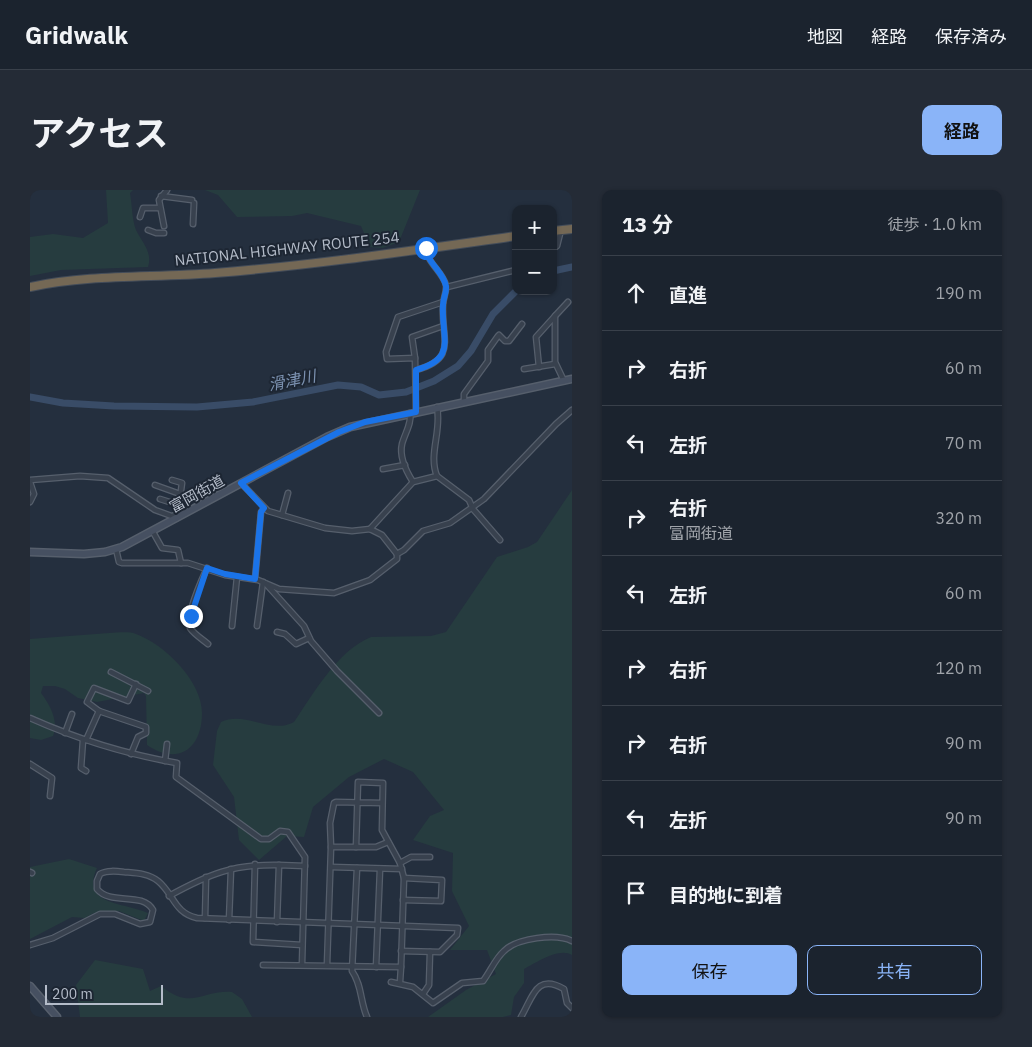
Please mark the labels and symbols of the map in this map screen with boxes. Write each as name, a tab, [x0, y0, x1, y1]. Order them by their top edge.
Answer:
street label: NATIONAL HIGHWAY ROUTE 254	[174, 227, 400, 270]
route start	[415, 237, 438, 260]
water label: 滑津川	[267, 365, 319, 394]
street label: 富岡街道	[166, 471, 228, 516]
route end	[180, 605, 203, 628]
scale bar	[45, 982, 162, 1005]

